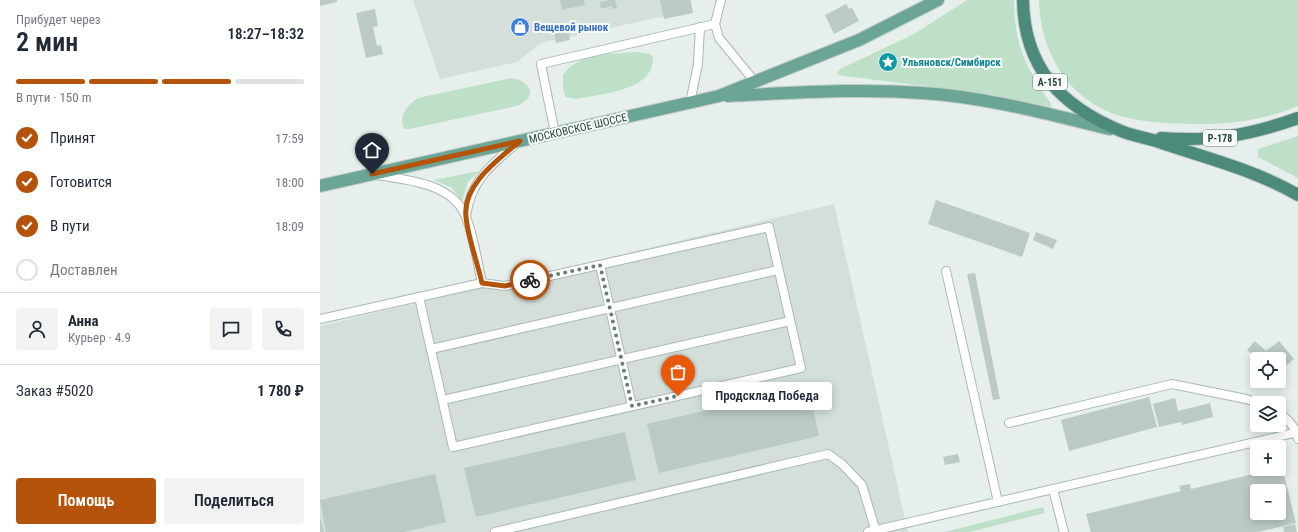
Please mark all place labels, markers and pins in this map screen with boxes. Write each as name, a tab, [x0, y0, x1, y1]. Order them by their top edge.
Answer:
shop icon: Вещевой рынок	[509, 16, 531, 38]
place label: Вещевой рынок	[534, 21, 609, 34]
place icon: Ульяновск/Симбирск	[877, 51, 899, 73]
place label: Ульяновск/Симбирск	[902, 56, 1001, 69]
pin	[355, 133, 389, 174]
pin	[661, 355, 695, 396]
callout: Продсклад Победа	[702, 382, 832, 410]

